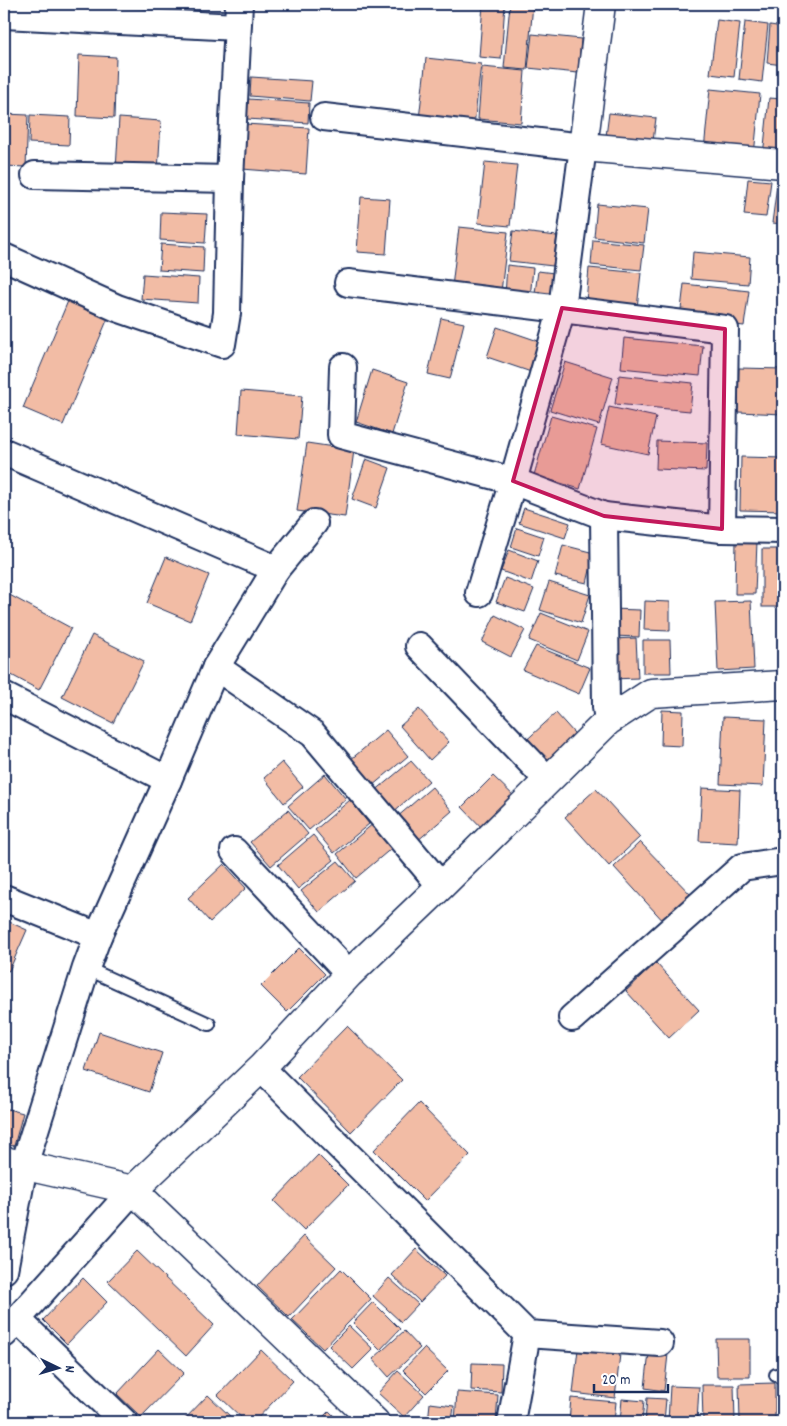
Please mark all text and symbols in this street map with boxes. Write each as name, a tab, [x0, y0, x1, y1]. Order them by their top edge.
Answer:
north arrow	[32, 1344, 82, 1394]
scale bar	[594, 1361, 668, 1393]
text: N	[59, 1365, 79, 1373]
text: 20 m	[602, 1370, 630, 1392]

